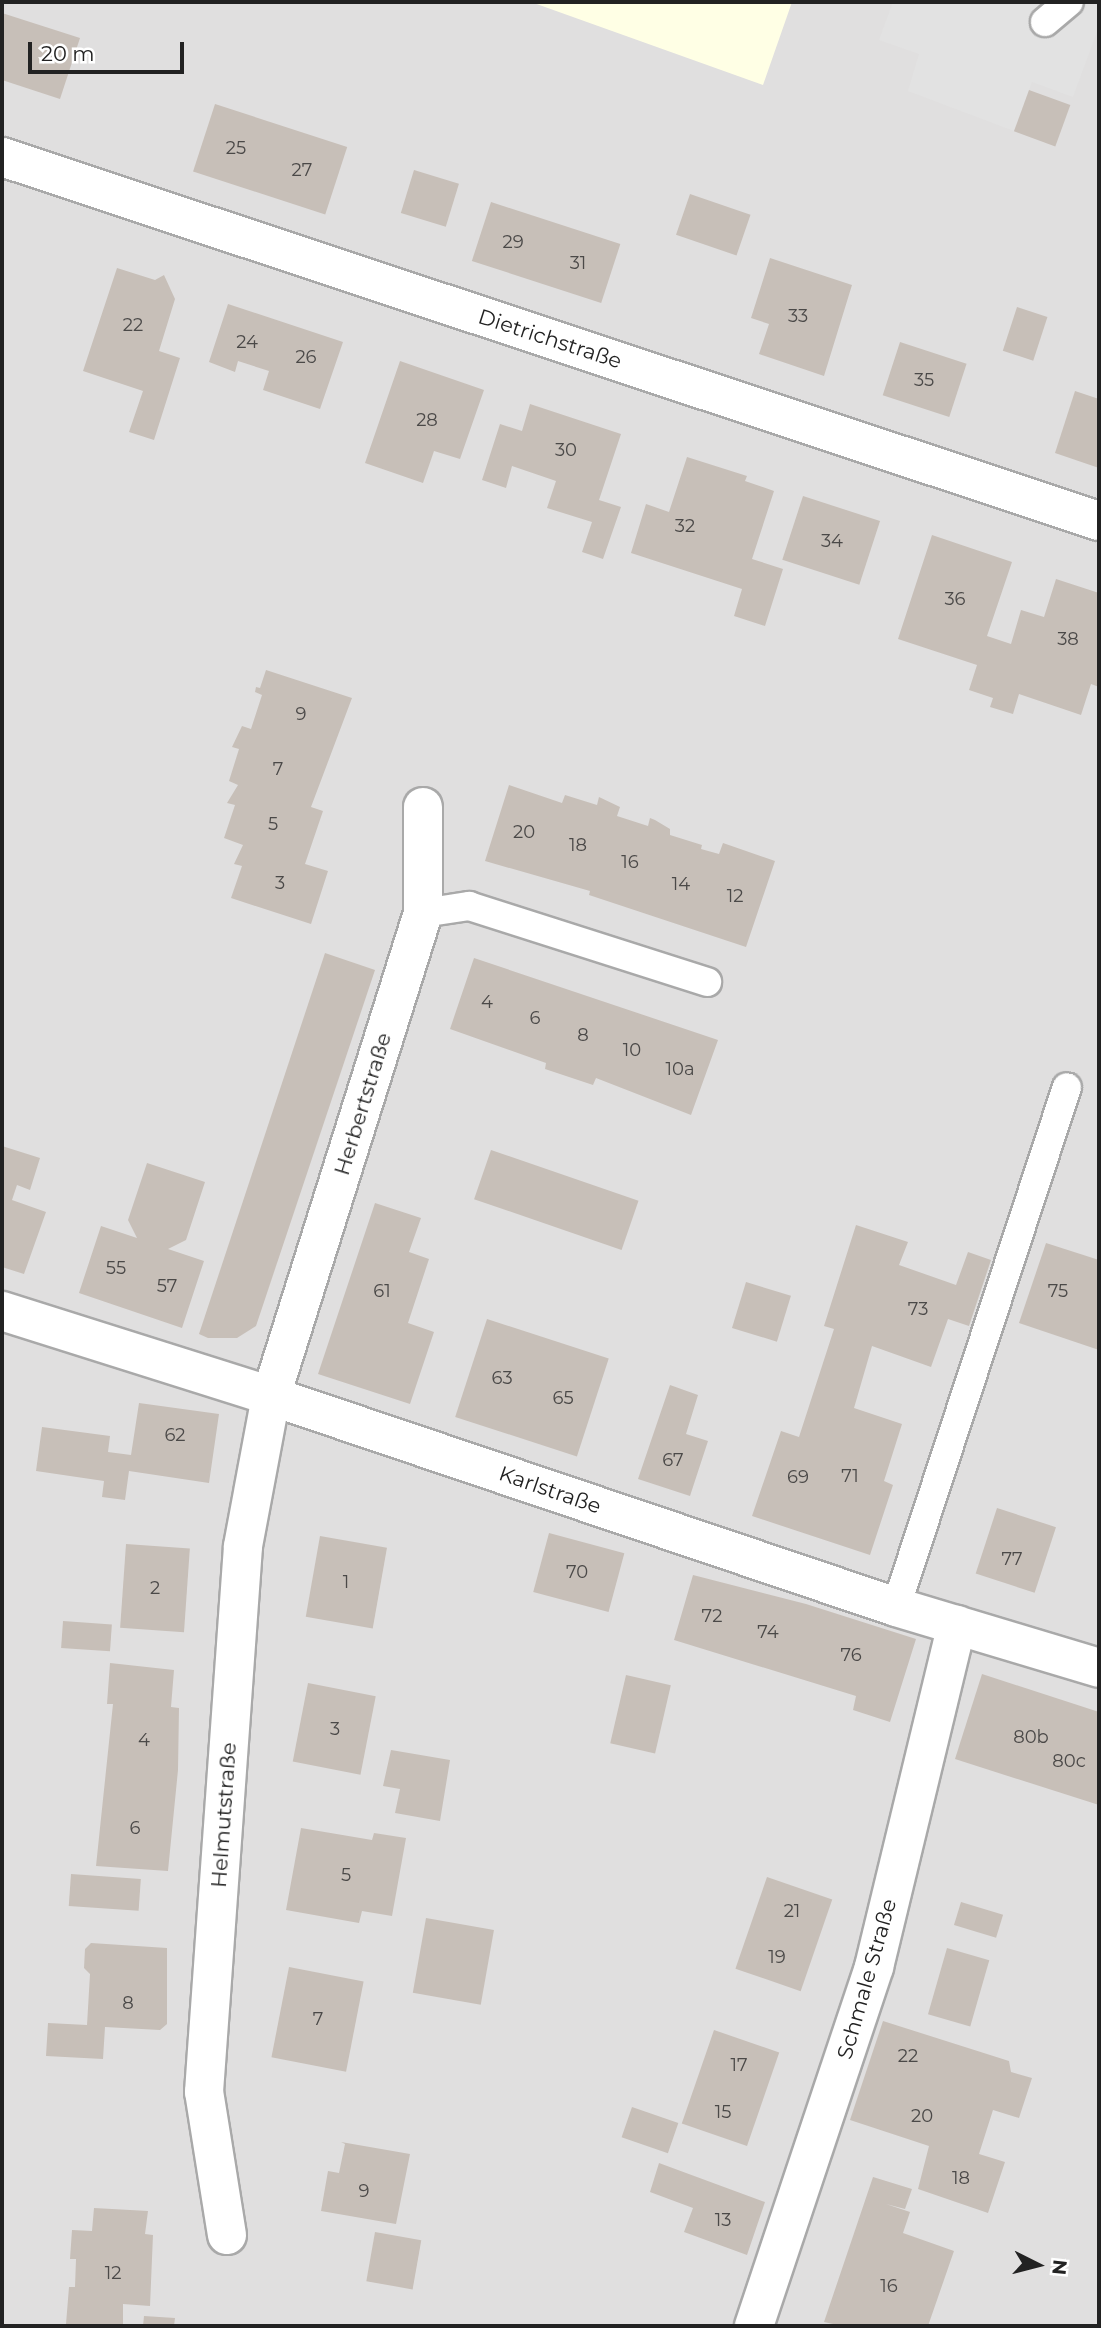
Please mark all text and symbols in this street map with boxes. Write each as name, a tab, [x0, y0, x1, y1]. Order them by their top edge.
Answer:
scale bar	[32, 28, 187, 72]
text: 20 m	[41, 41, 95, 66]
house number: 25	[226, 137, 246, 159]
house number: 27	[292, 159, 312, 181]
house number: 29	[502, 231, 524, 253]
house number: 31	[570, 252, 586, 274]
street label: Dietrichstraße	[475, 304, 625, 374]
house number: 33	[788, 305, 808, 327]
house number: 22	[123, 314, 143, 336]
house number: 24	[236, 331, 258, 353]
house number: 26	[295, 346, 317, 368]
house number: 35	[914, 369, 934, 391]
house number: 28	[416, 409, 438, 431]
house number: 30	[555, 439, 577, 461]
house number: 32	[675, 515, 695, 537]
house number: 34	[821, 530, 843, 552]
house number: 36	[944, 588, 966, 610]
house number: 38	[1057, 628, 1079, 650]
house number: 9	[296, 703, 306, 725]
house number: 7	[273, 758, 283, 780]
house number: 5	[268, 813, 278, 835]
house number: 20	[513, 821, 535, 843]
house number: 18	[569, 834, 587, 856]
house number: 16	[621, 851, 639, 873]
house number: 3	[275, 872, 285, 894]
house number: 14	[672, 873, 690, 895]
house number: 12	[727, 885, 743, 907]
house number: 4	[481, 991, 493, 1013]
house number: 6	[530, 1007, 540, 1029]
house number: 8	[577, 1024, 589, 1046]
street label: Herbertstraße	[329, 1030, 397, 1178]
house number: 10	[623, 1039, 641, 1061]
house number: 10a	[665, 1058, 695, 1080]
house number: 55	[106, 1257, 126, 1279]
house number: 57	[157, 1275, 177, 1297]
house number: 61	[373, 1280, 391, 1302]
house number: 75	[1048, 1280, 1068, 1302]
house number: 73	[908, 1298, 928, 1320]
house number: 63	[491, 1367, 513, 1389]
house number: 65	[552, 1387, 574, 1409]
house number: 62	[164, 1424, 186, 1446]
house number: 67	[662, 1449, 684, 1471]
street label: Karlstraße	[496, 1461, 604, 1519]
house number: 71	[841, 1465, 859, 1487]
house number: 69	[787, 1466, 809, 1488]
house number: 77	[1001, 1548, 1023, 1570]
house number: 70	[566, 1561, 588, 1583]
house number: 1	[343, 1571, 349, 1593]
house number: 2	[150, 1577, 160, 1599]
house number: 72	[702, 1605, 722, 1627]
house number: 74	[757, 1621, 779, 1643]
house number: 76	[840, 1644, 862, 1666]
house number: 3	[330, 1718, 340, 1740]
house number: 80b	[1013, 1726, 1049, 1748]
house number: 4	[138, 1729, 150, 1751]
street label: Helmutstraße	[206, 1741, 242, 1889]
house number: 80c	[1052, 1750, 1086, 1772]
house number: 6	[130, 1817, 140, 1839]
house number: 5	[341, 1864, 351, 1886]
street label: Schmale Straße	[832, 1896, 902, 2062]
house number: 21	[784, 1900, 800, 1922]
house number: 19	[768, 1946, 786, 1968]
house number: 8	[122, 1992, 134, 2014]
house number: 7	[313, 2008, 323, 2030]
house number: 22	[898, 2045, 918, 2067]
house number: 17	[730, 2054, 748, 2076]
house number: 15	[715, 2101, 731, 2123]
house number: 20	[911, 2105, 933, 2127]
house number: 18	[952, 2167, 970, 2189]
house number: 9	[359, 2180, 369, 2202]
house number: 13	[715, 2209, 731, 2231]
north arrow	[1003, 2230, 1073, 2300]
text: N	[1047, 2258, 1072, 2276]
house number: 12	[105, 2262, 121, 2284]
house number: 16	[880, 2275, 898, 2297]

